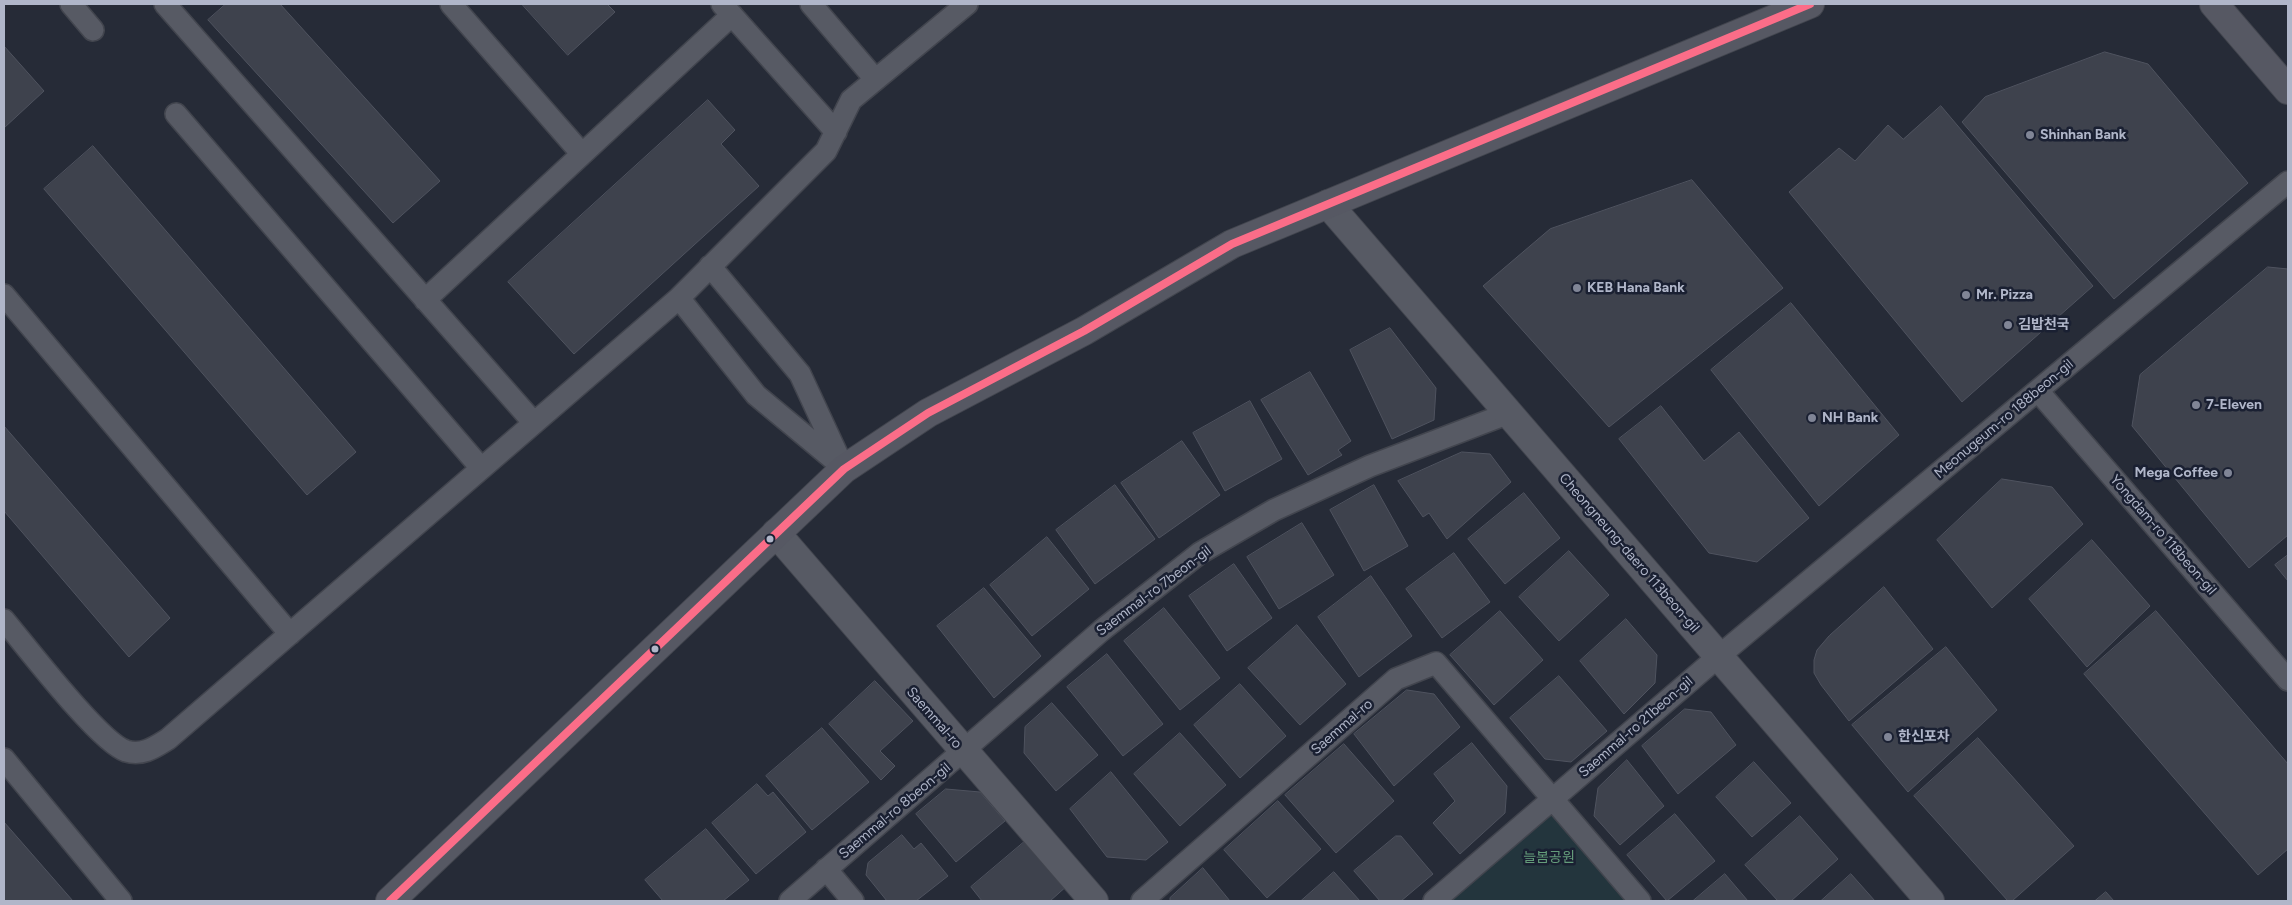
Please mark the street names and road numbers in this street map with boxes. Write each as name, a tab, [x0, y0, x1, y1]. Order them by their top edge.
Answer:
street label: Meonugeum-ro 188beon-gil	[1931, 356, 2077, 482]
street label: Cheongneung-daero 113beon-gil	[1555, 470, 1703, 636]
street label: Yongdam-ro 118beon-gil	[2106, 472, 2220, 598]
street label: Saemmal-ro 7beon-gil	[1093, 542, 1215, 640]
street label: Saemmal-ro 21beon-gil	[1576, 673, 1696, 781]
street label: Saemmal-ro	[903, 684, 965, 752]
street label: Saemmal-ro	[1308, 696, 1376, 758]
street label: Saemmal-ro 8beon-gil	[836, 759, 954, 863]

